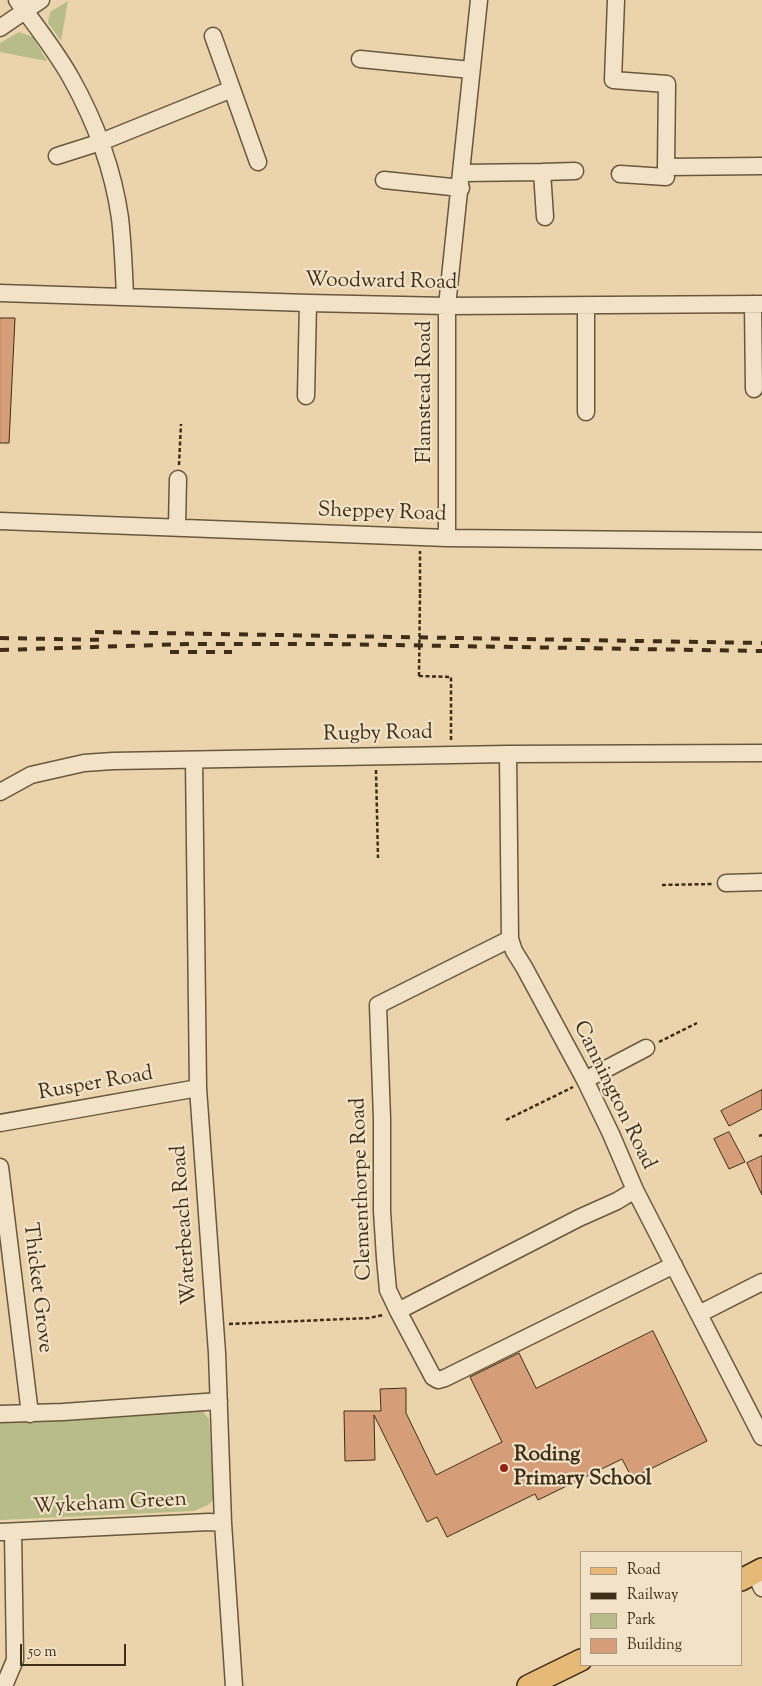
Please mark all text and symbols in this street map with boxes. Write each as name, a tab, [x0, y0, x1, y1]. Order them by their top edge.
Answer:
street label: Woodward Road	[305, 269, 457, 297]
street label: Flamstead Road	[413, 321, 439, 463]
street label: Sheppey Road	[317, 499, 447, 529]
street label: Rugby Road	[323, 721, 433, 749]
street label: Cannington Road	[566, 1018, 660, 1174]
street label: Rusper Road	[37, 1063, 155, 1107]
street label: Clementhorpe Road	[347, 1097, 379, 1281]
street label: Waterbeach Road	[168, 1144, 204, 1306]
street label: Thicket Grove	[16, 1222, 56, 1354]
place label: Roding Primary School	[514, 1443, 652, 1493]
marker: Roding Primary School	[498, 1462, 510, 1474]
street label: Wykeham Green	[32, 1488, 188, 1522]
legend	[580, 1551, 742, 1666]
text: Road	[627, 1560, 661, 1581]
text: Railway	[627, 1585, 678, 1606]
text: Park	[627, 1610, 656, 1631]
scale bar	[22, 1634, 129, 1666]
text: Building	[627, 1635, 682, 1656]
text: 50 m	[28, 1642, 57, 1663]

